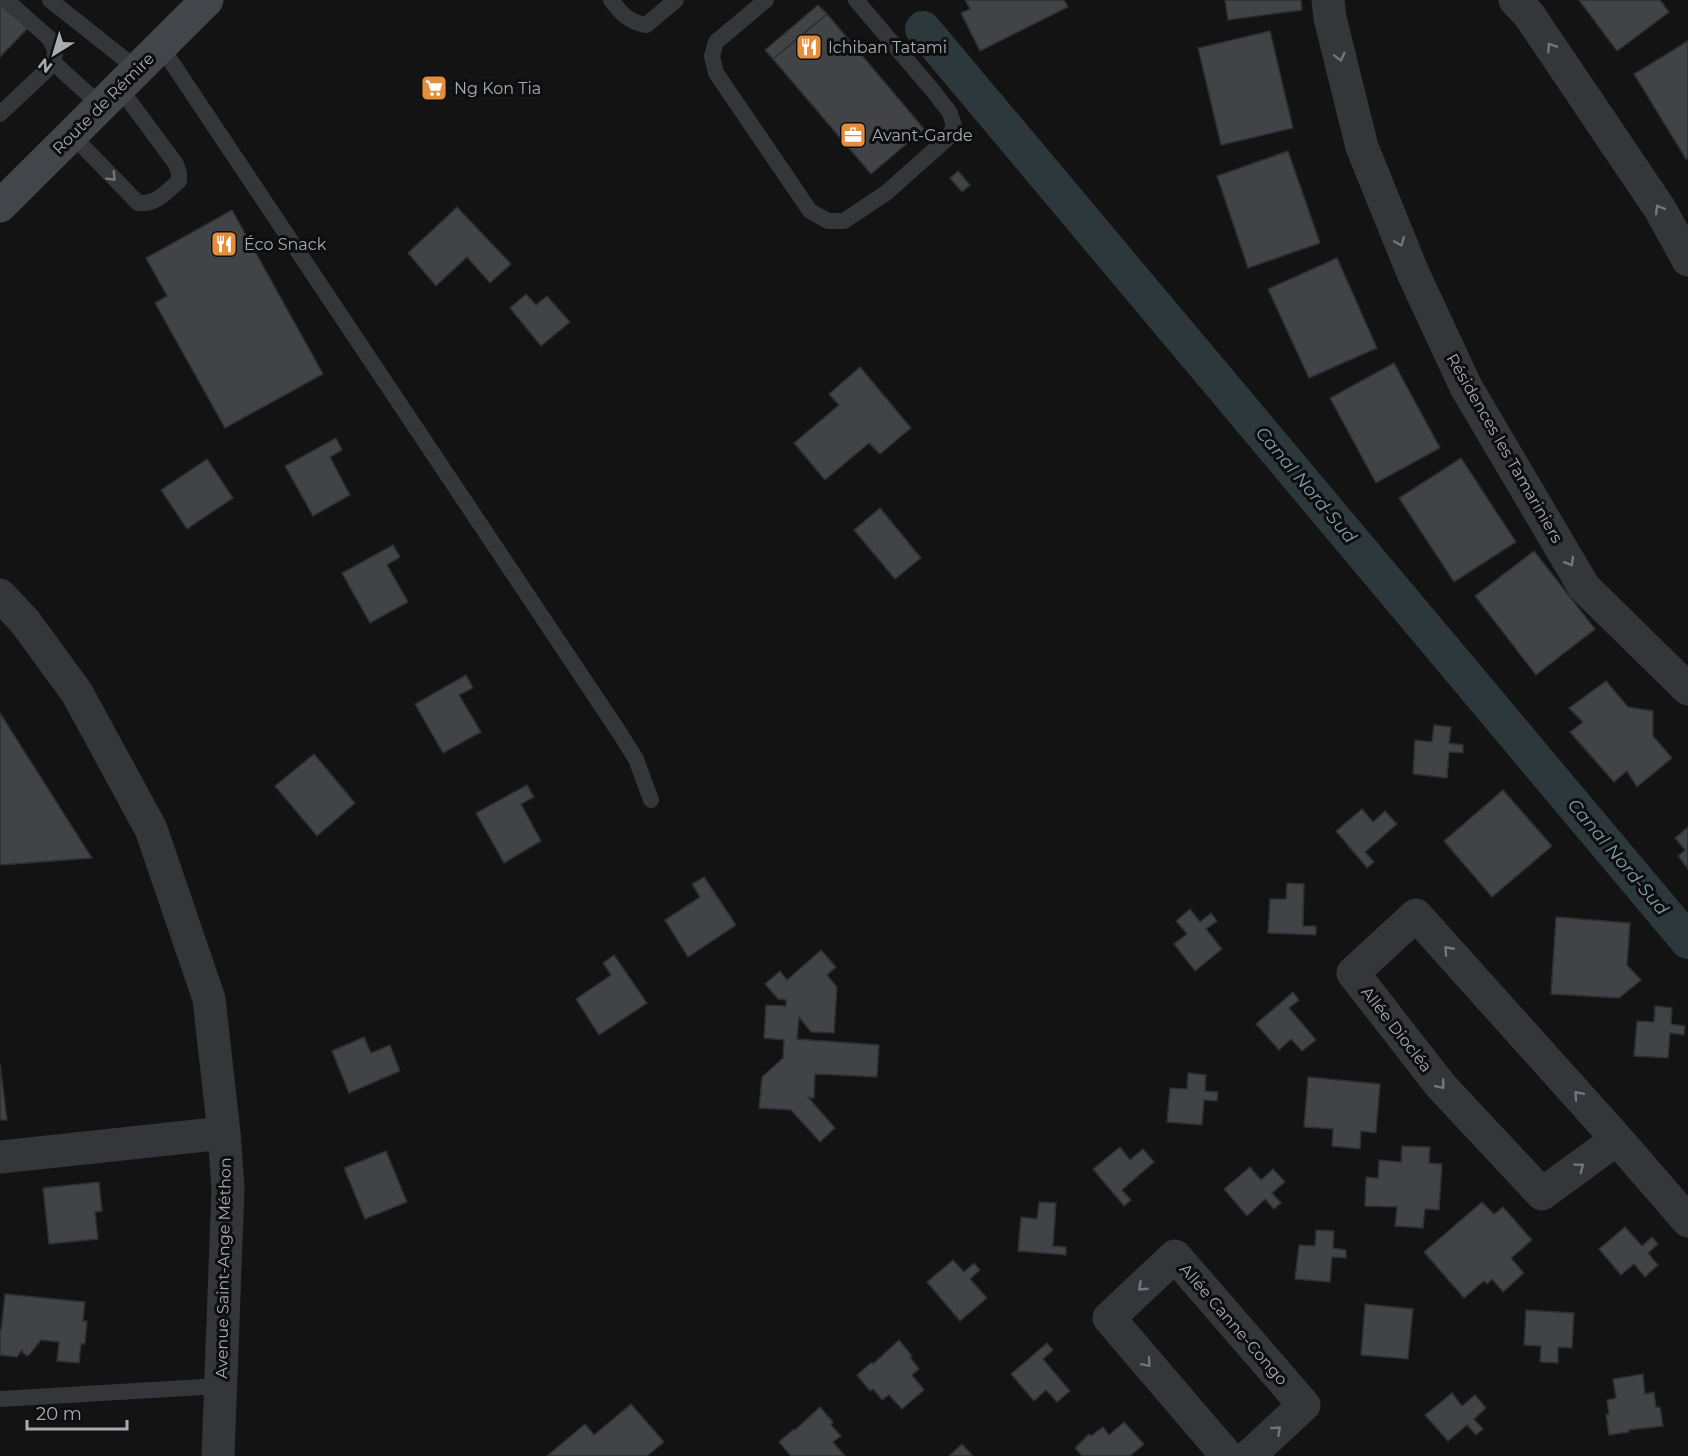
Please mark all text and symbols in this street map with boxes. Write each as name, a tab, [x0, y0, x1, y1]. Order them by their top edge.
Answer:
north arrow	[24, 24, 84, 84]
restaurant icon: Ichiban Tatami	[794, 32, 824, 62]
place label: Ichiban Tatami	[828, 38, 947, 57]
one-way arrow	[1547, 43, 1558, 54]
street label: Route de Rémire	[49, 49, 158, 158]
one-way arrow	[1332, 52, 1345, 62]
text: N	[34, 54, 56, 77]
supermarket icon: Ng Kon Tia	[419, 73, 449, 103]
place label: Ng Kon Tia	[454, 79, 541, 98]
office icon: Avant-Garde	[838, 120, 868, 150]
place label: Avant-Garde	[872, 126, 973, 145]
one-way arrow	[105, 169, 116, 180]
one-way arrow	[1655, 205, 1667, 215]
restaurant icon: Éco Snack	[209, 229, 239, 259]
place label: Éco Snack	[244, 235, 327, 254]
one-way arrow	[1393, 236, 1405, 247]
street label: Résidences les Tamariniers	[1443, 350, 1567, 546]
water label: Canal Nord-Sud	[1251, 422, 1362, 548]
one-way arrow	[1562, 556, 1574, 566]
water label: Canal Nord-Sud	[1563, 794, 1674, 920]
one-way arrow	[1444, 947, 1455, 957]
street label: Allée Diocléa	[1357, 983, 1436, 1076]
one-way arrow	[1434, 1078, 1445, 1089]
one-way arrow	[1574, 1092, 1585, 1102]
street label: Avenue Saint-Ange Méthon	[212, 1157, 235, 1379]
one-way arrow	[1573, 1163, 1584, 1174]
street label: Allée Canne-Congo	[1176, 1260, 1292, 1389]
one-way arrow	[1138, 1280, 1148, 1291]
one-way arrow	[1140, 1356, 1151, 1367]
scale bar	[27, 1393, 128, 1431]
text: 20 m	[36, 1403, 82, 1425]
one-way arrow	[1269, 1427, 1280, 1438]

